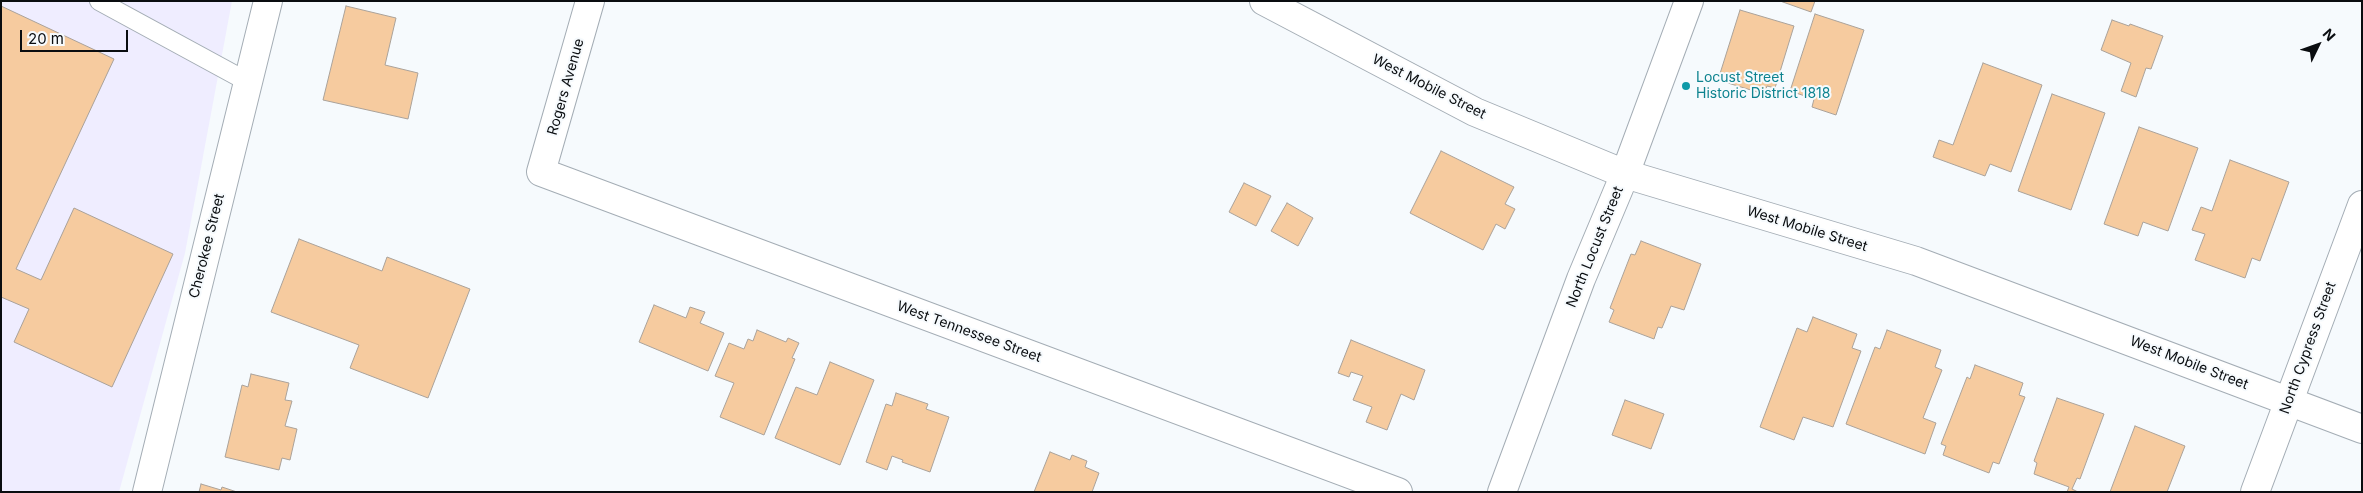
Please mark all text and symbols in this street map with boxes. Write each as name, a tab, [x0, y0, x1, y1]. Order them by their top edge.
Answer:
scale bar	[22, 20, 130, 52]
north arrow	[2293, 20, 2343, 70]
text: N	[2320, 25, 2339, 44]
text: 20 m	[28, 29, 64, 48]
street label: Rogers Avenue	[544, 37, 588, 137]
street label: West Mobile Street	[1369, 51, 1489, 123]
place label: Locust Street Historic District 1818	[1696, 70, 1830, 102]
marker: Locust Street Historic District 1818	[1680, 80, 1692, 92]
street label: North Locust Street	[1563, 184, 1627, 310]
street label: Cherokee Street	[186, 192, 228, 300]
street label: West Mobile Street	[1745, 203, 1869, 255]
street label: North Cypress Street	[2276, 280, 2340, 416]
street label: West Tennessee Street	[894, 298, 1044, 366]
street label: West Mobile Street	[2128, 333, 2250, 393]

